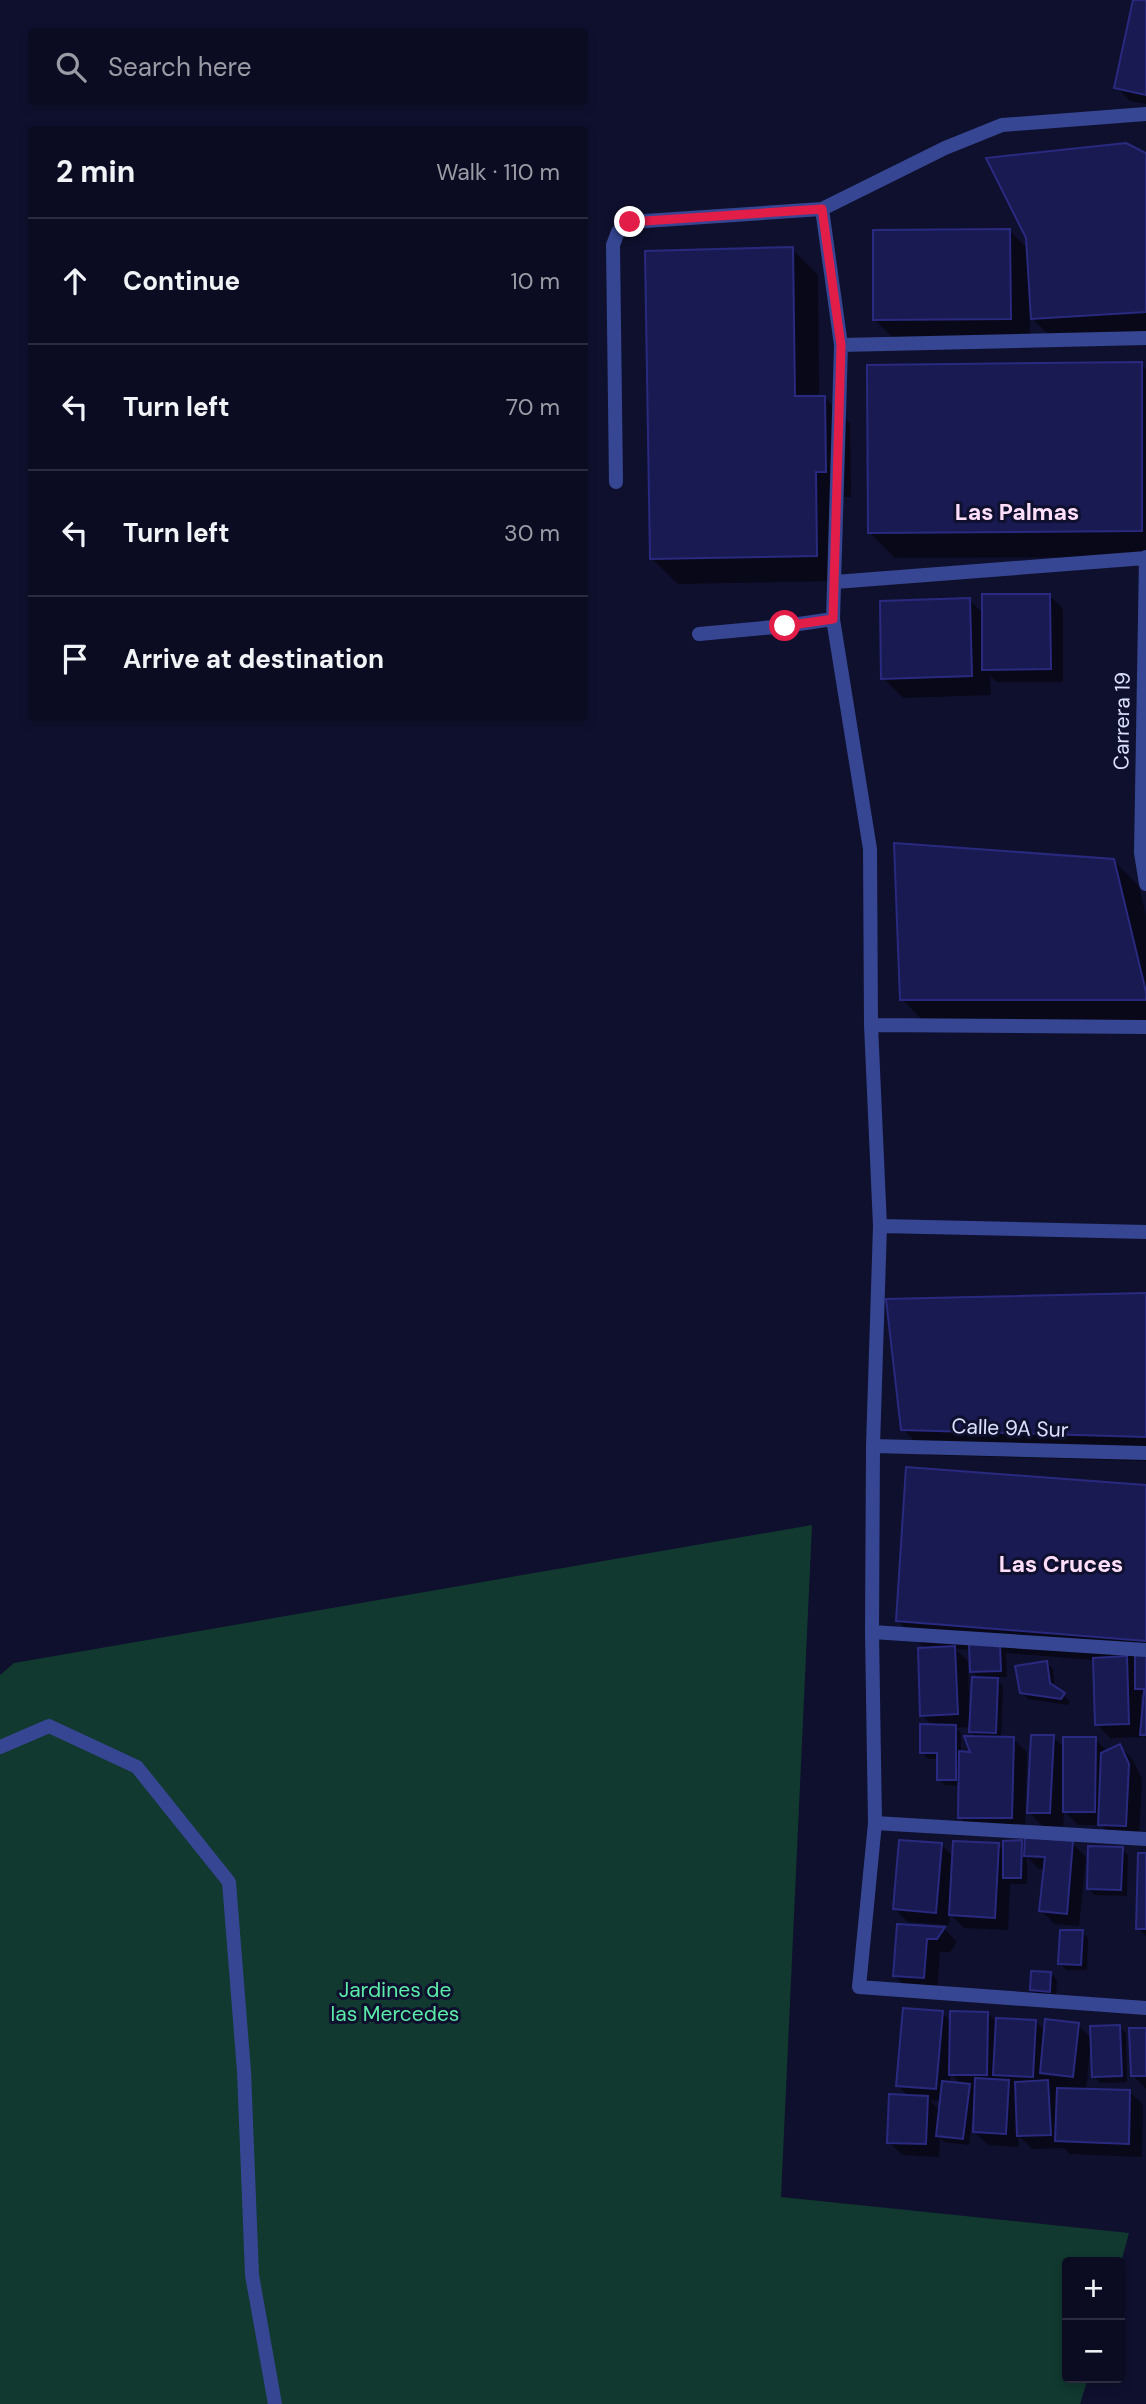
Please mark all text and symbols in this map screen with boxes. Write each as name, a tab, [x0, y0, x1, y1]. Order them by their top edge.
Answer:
search box	[28, 28, 588, 105]
icon: search	[52, 48, 90, 86]
text: Search here	[108, 50, 251, 84]
text: 2 min	[56, 152, 135, 191]
text: Walk · 110 m	[436, 157, 560, 187]
route end	[614, 206, 645, 237]
icon: ahead	[56, 262, 94, 300]
text: Continue	[123, 264, 240, 298]
text: 10 m	[510, 266, 560, 296]
icon: left	[56, 388, 94, 426]
text: Turn left	[123, 390, 230, 424]
text: 70 m	[506, 392, 560, 422]
district label: Las Palmas	[955, 497, 1079, 527]
icon: left	[56, 514, 94, 552]
text: Turn left	[123, 516, 230, 550]
text: 30 m	[504, 518, 560, 548]
route start	[769, 610, 800, 641]
icon: arrive	[56, 640, 94, 678]
text: Arrive at destination	[123, 642, 384, 676]
street label: Carrera 19	[1107, 672, 1137, 770]
street label: Calle 9A Sur	[951, 1412, 1069, 1444]
district label: Las Cruces	[999, 1549, 1123, 1579]
park label: Jardines de las Mercedes	[331, 1976, 459, 2028]
map controls	[1062, 2257, 1125, 2383]
button: +	[1062, 2257, 1125, 2320]
button: −	[1062, 2320, 1125, 2383]

